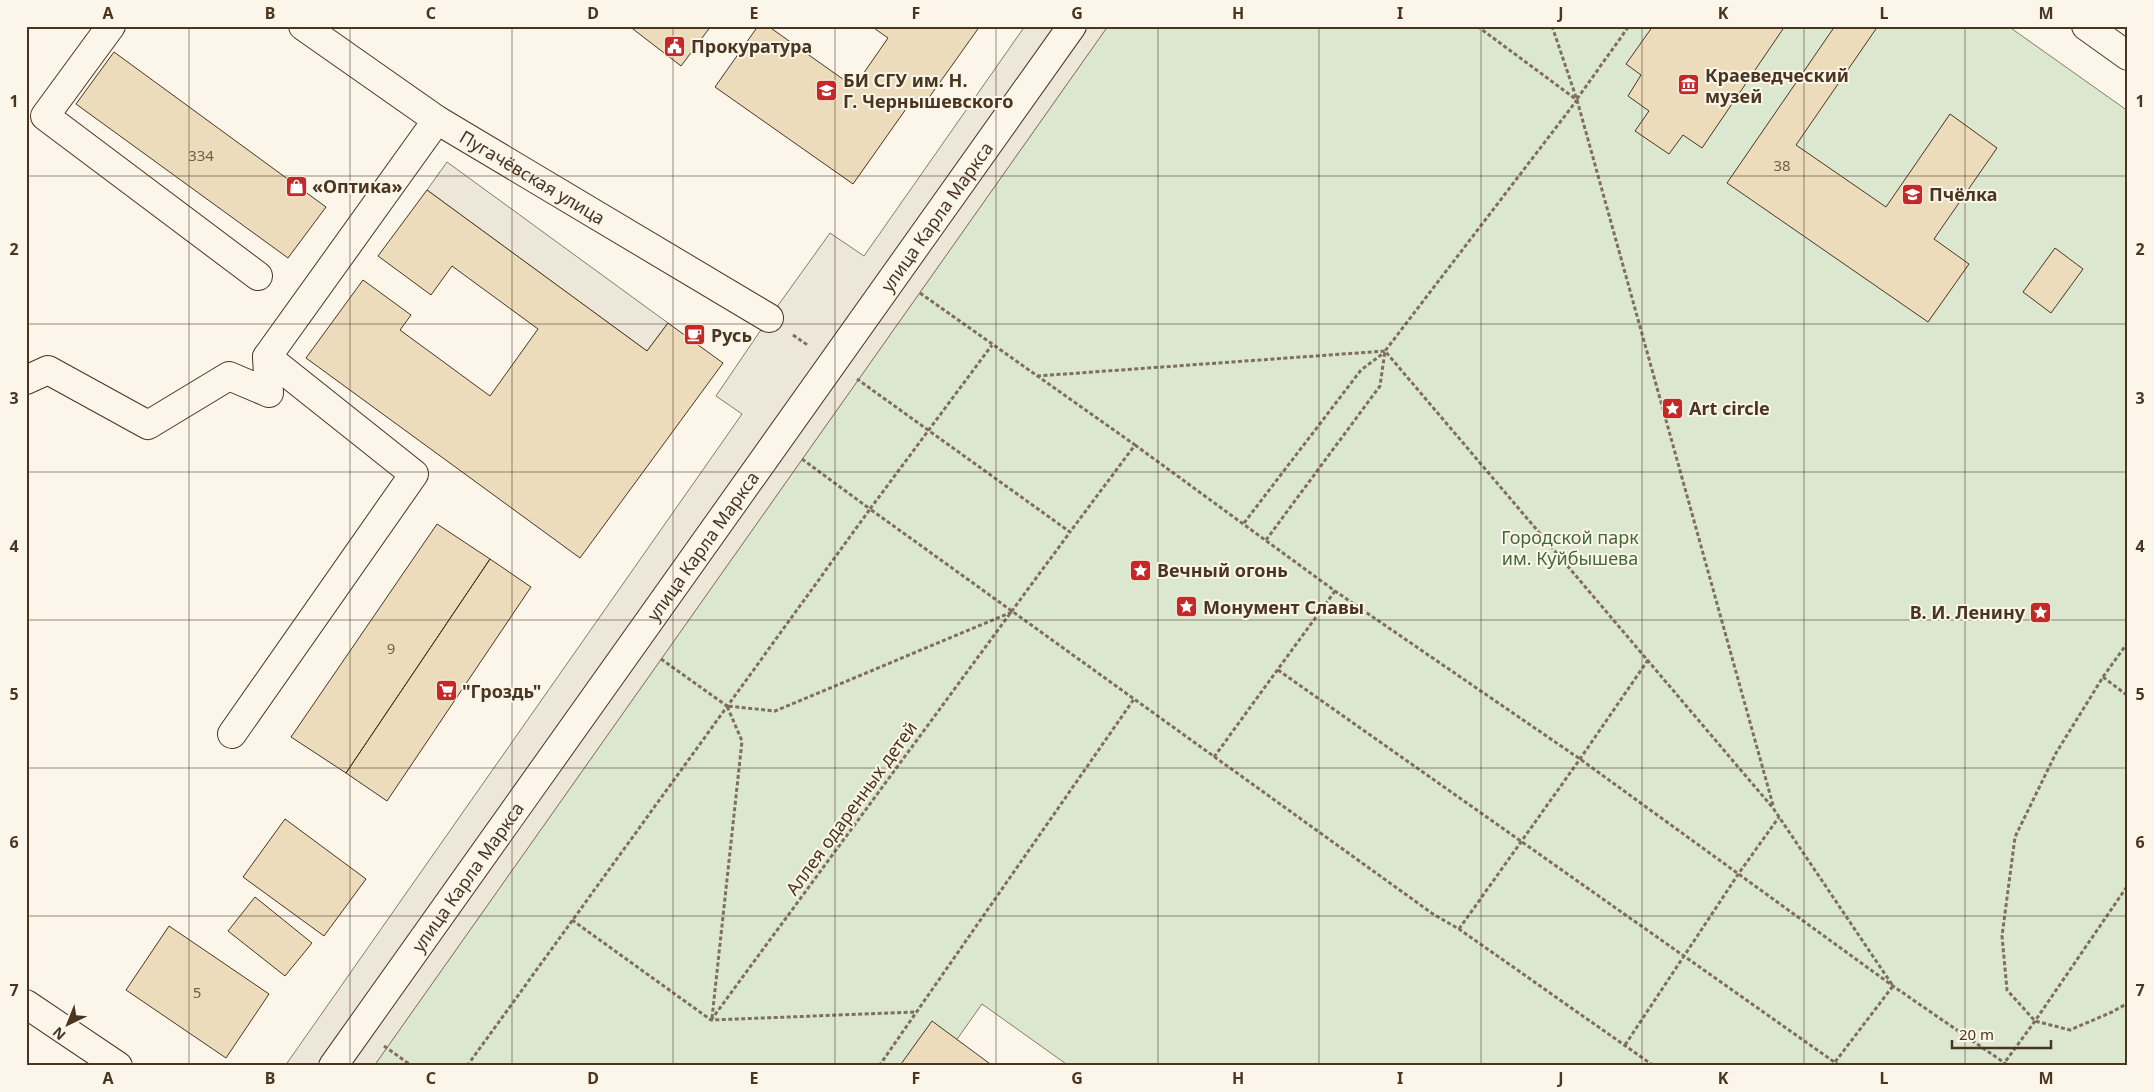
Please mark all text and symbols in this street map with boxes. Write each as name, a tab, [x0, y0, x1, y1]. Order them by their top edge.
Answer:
text: A	[102, 2, 114, 24]
text: B	[265, 2, 275, 24]
text: C	[426, 2, 436, 24]
text: D	[587, 2, 599, 24]
text: E	[750, 2, 759, 24]
text: F	[912, 2, 920, 24]
text: G	[1071, 2, 1083, 24]
text: H	[1232, 2, 1244, 24]
text: I	[1397, 2, 1403, 24]
text: J	[1556, 2, 1564, 24]
text: K	[1718, 2, 1729, 24]
text: L	[1880, 2, 1889, 24]
text: M	[2038, 2, 2054, 24]
public building icon: Прокуратура	[663, 34, 687, 58]
place label: Прокуратура	[691, 34, 812, 58]
place label: Краеведческий музей	[1705, 63, 1849, 108]
place label: БИ СГУ им. Н. Г. Чернышевского	[843, 68, 1013, 113]
museum icon: Краеведческий музей	[1677, 73, 1701, 97]
school or university icon: БИ СГУ им. Н. Г. Чернышевского	[815, 78, 839, 102]
text: 1	[9, 90, 19, 112]
text: 1	[2135, 90, 2145, 112]
street label: Пугачёвская улица	[456, 124, 610, 230]
street label: улица Карла Маркса	[875, 137, 998, 296]
house number: 334	[188, 145, 214, 165]
house number: 38	[1773, 155, 1791, 175]
shop icon: «Оптика»	[284, 174, 308, 198]
place label: «Оптика»	[312, 174, 402, 198]
school or university icon: Пчёлка	[1901, 182, 1925, 206]
place label: Пчёлка	[1929, 182, 1997, 206]
text: 2	[9, 238, 19, 260]
text: 2	[2135, 238, 2145, 260]
cafe icon: Русь	[683, 323, 707, 347]
place label: Русь	[711, 323, 752, 347]
text: 3	[9, 387, 19, 409]
text: 3	[2135, 387, 2145, 409]
place icon: Art circle	[1661, 396, 1685, 420]
place label: Art circle	[1689, 396, 1770, 420]
street label: улица Карла Маркса	[641, 466, 764, 626]
park label: Городской парк им. Куйбышева	[1501, 525, 1639, 570]
text: 4	[9, 535, 19, 557]
text: 4	[2135, 535, 2145, 557]
place icon: Вечный огонь	[1129, 558, 1153, 582]
place label: Вечный огонь	[1157, 558, 1288, 582]
place icon: Монумент Славы	[1175, 595, 1199, 619]
place label: Монумент Славы	[1203, 595, 1364, 619]
place label: В. И. Ленину	[1910, 600, 2026, 624]
place icon: В. И. Ленину	[2029, 600, 2053, 624]
house number: 9	[387, 638, 395, 658]
supermarket icon: "Гроздь"	[434, 679, 458, 703]
place label: "Гроздь"	[462, 679, 541, 703]
text: 5	[9, 683, 19, 705]
text: 5	[2135, 683, 2145, 705]
street label: Аллея одаренных детей	[780, 716, 922, 900]
street label: улица Карла Маркса	[406, 797, 529, 957]
text: 6	[9, 831, 19, 853]
text: 6	[2135, 831, 2145, 853]
text: 7	[9, 979, 19, 1001]
text: 7	[2135, 979, 2145, 1001]
house number: 5	[193, 982, 201, 1002]
north arrow	[42, 1000, 92, 1050]
scale bar	[1952, 1017, 2050, 1049]
text: N	[48, 1023, 69, 1045]
text: 20 m	[1959, 1024, 1994, 1044]
text: A	[102, 1067, 114, 1089]
text: B	[265, 1067, 275, 1089]
text: C	[426, 1067, 436, 1089]
text: D	[587, 1067, 599, 1089]
text: E	[750, 1067, 759, 1089]
text: F	[912, 1067, 920, 1089]
text: G	[1071, 1067, 1083, 1089]
text: H	[1232, 1067, 1244, 1089]
text: I	[1397, 1067, 1403, 1089]
text: J	[1556, 1067, 1564, 1089]
text: K	[1718, 1067, 1729, 1089]
text: L	[1880, 1067, 1889, 1089]
text: M	[2038, 1067, 2054, 1089]

